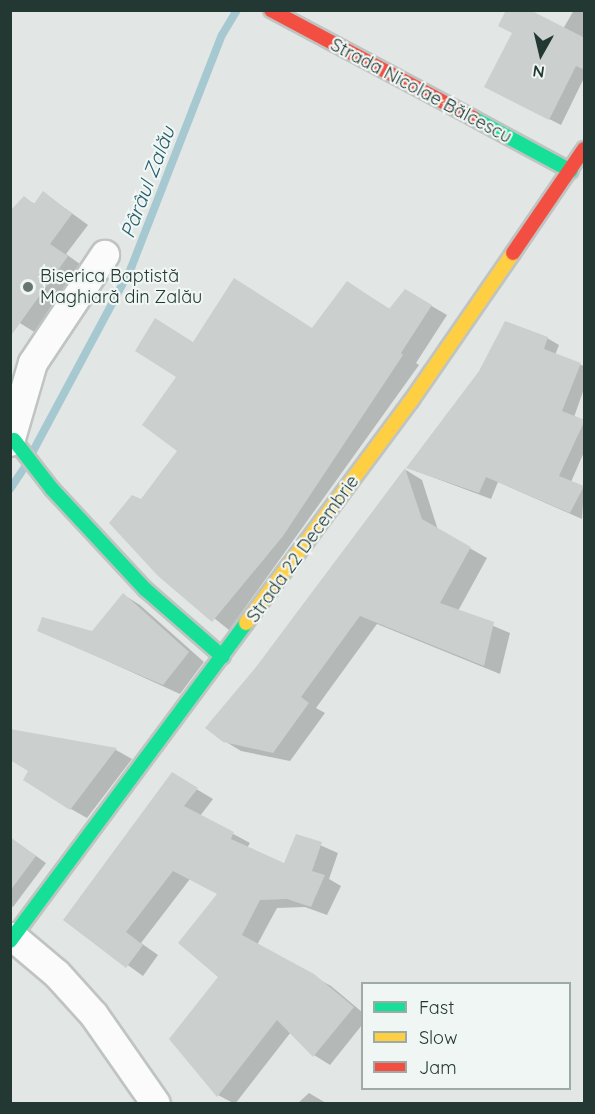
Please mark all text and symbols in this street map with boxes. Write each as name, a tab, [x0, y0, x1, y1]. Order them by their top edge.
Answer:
north arrow	[511, 24, 571, 84]
street label: Strada Nicolae Bălcescu	[327, 34, 515, 148]
text: N	[531, 61, 546, 83]
water label: Pârâul Zalău	[115, 123, 179, 241]
place label: Biserica Baptistă Maghiară din Zalău	[40, 266, 202, 308]
marker: Biserica Baptistă Maghiară din Zalău	[21, 280, 35, 294]
street label: Strada 22 Decembrie	[242, 471, 364, 627]
legend	[361, 982, 571, 1090]
text: Fast	[419, 996, 454, 1019]
text: Slow	[419, 1026, 457, 1049]
text: Jam	[419, 1056, 457, 1079]

